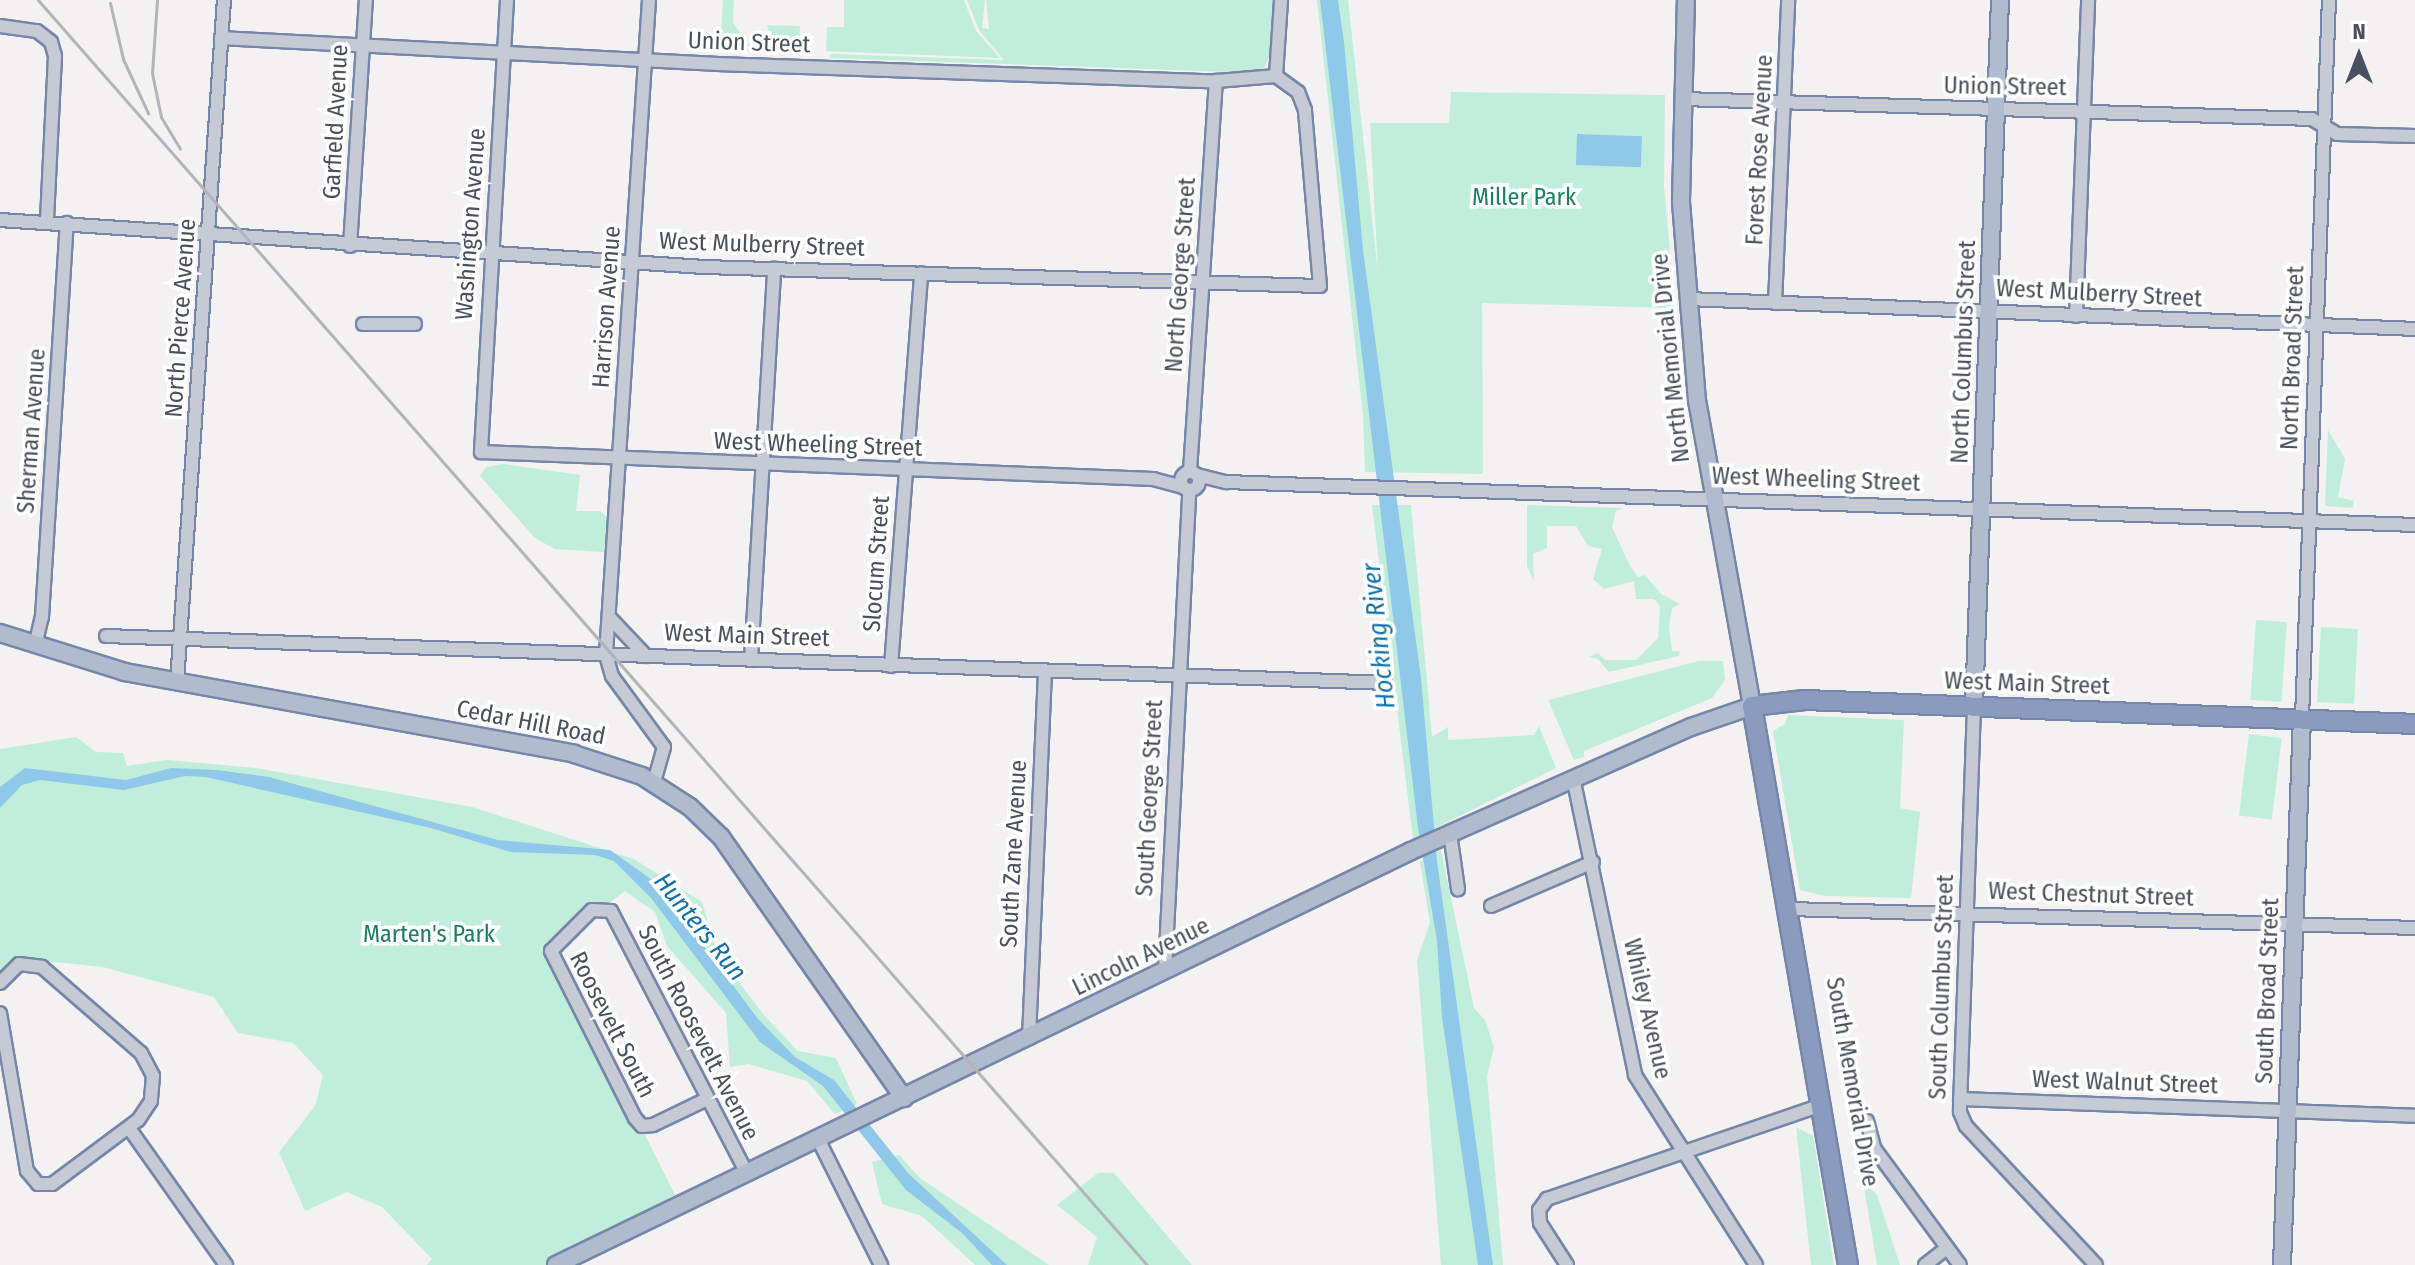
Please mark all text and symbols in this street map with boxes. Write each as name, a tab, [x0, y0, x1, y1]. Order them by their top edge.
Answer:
north arrow	[2319, 16, 2399, 96]
text: N	[2352, 18, 2366, 45]
street label: Union Street	[687, 26, 811, 60]
street label: Garfield Avenue	[318, 44, 354, 200]
street label: Forest Rose Avenue	[1741, 54, 1779, 246]
street label: Union Street	[1943, 72, 2067, 102]
street label: Washington Avenue	[450, 127, 492, 321]
street label: North George Street	[1160, 177, 1202, 373]
park label: Miller Park	[1472, 184, 1576, 212]
street label: North Pierce Avenue	[160, 218, 202, 418]
street label: Harrison Avenue	[587, 225, 627, 389]
street label: West Mulberry Street	[659, 227, 865, 263]
street label: North Columbus Street	[1946, 240, 1982, 464]
street label: North Memorial Drive	[1646, 252, 1696, 464]
street label: North Broad Street	[2275, 265, 2311, 451]
street label: West Mulberry Street	[1995, 274, 2203, 314]
street label: Sherman Avenue	[12, 347, 52, 515]
street label: West Wheeling Street	[713, 427, 923, 463]
street label: West Wheeling Street	[1711, 462, 1921, 498]
street label: Slocum Street	[858, 495, 896, 633]
water label: Hocking River	[1356, 562, 1402, 710]
street label: West Main Street	[664, 619, 830, 653]
street label: West Main Street	[1944, 667, 2110, 701]
street label: Cedar Hill Road	[454, 694, 608, 752]
street label: South George Street	[1130, 699, 1170, 897]
street label: South Zane Avenue	[995, 759, 1033, 949]
water label: Hunters Run	[647, 867, 753, 987]
street label: South Columbus Street	[1924, 874, 1960, 1100]
street label: West Chestnut Street	[1988, 877, 2194, 913]
street label: South Broad Street	[2250, 898, 2286, 1084]
street label: Lincoln Avenue	[1068, 912, 1214, 1002]
park label: Marten's Park	[363, 921, 495, 949]
street label: South Roosevelt Avenue	[631, 921, 765, 1145]
street label: Whiley Avenue	[1617, 936, 1677, 1082]
street label: Roosevelt South	[563, 947, 661, 1103]
street label: South Memorial Drive	[1819, 975, 1885, 1189]
street label: West Walnut Street	[2031, 1065, 2219, 1101]

